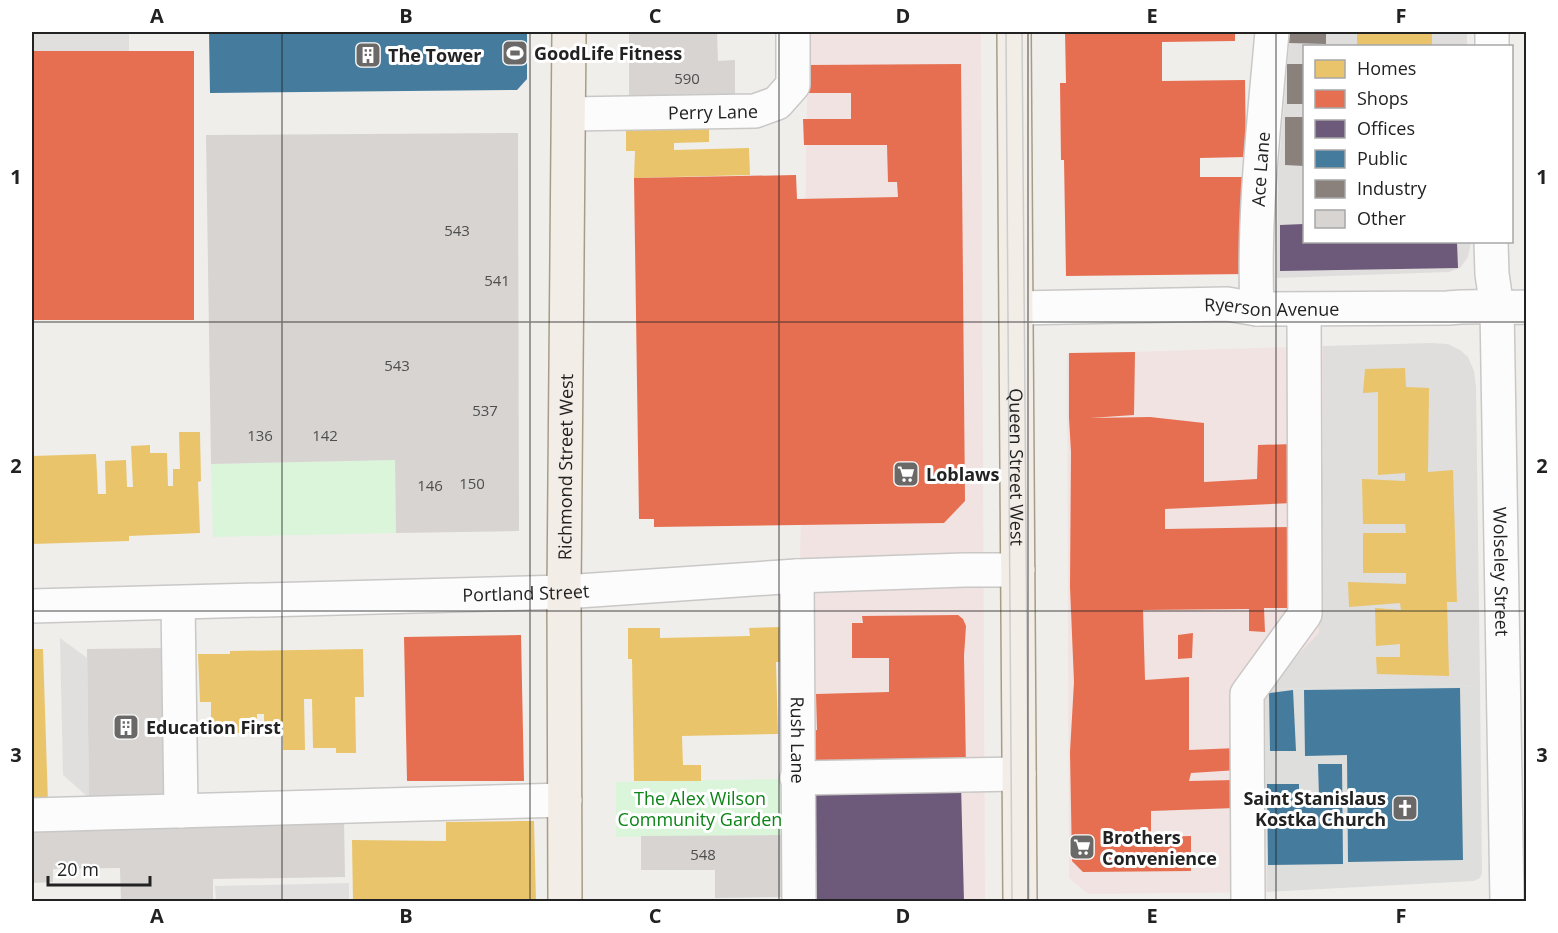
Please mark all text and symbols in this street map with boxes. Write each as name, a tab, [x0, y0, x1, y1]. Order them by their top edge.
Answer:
text: A	[150, 2, 164, 29]
text: B	[399, 2, 413, 29]
text: C	[649, 2, 662, 29]
text: D	[896, 2, 910, 29]
text: E	[1146, 2, 1158, 29]
text: F	[1396, 2, 1406, 29]
sports icon: GoodLife Fitness	[500, 38, 530, 68]
building icon: The Tower	[353, 40, 383, 70]
place label: GoodLife Fitness	[534, 41, 682, 65]
place label: The Tower	[388, 43, 481, 67]
legend	[1303, 45, 1513, 243]
text: Homes	[1357, 56, 1416, 80]
house number: 590	[674, 68, 700, 88]
text: Shops	[1357, 86, 1408, 110]
street label: Perry Lane	[668, 99, 758, 124]
text: Offices	[1357, 116, 1415, 140]
street label: Ace Lane	[1246, 131, 1275, 207]
text: Public	[1357, 146, 1408, 170]
text: 1	[10, 163, 22, 190]
text: 1	[1536, 163, 1548, 190]
text: Industry	[1357, 176, 1427, 200]
text: Other	[1357, 206, 1407, 230]
house number: 543	[444, 220, 470, 240]
house number: 541	[484, 270, 510, 290]
street label: Ryerson Avenue	[1204, 292, 1339, 321]
house number: 543	[384, 355, 410, 375]
street label: Richmond Street West	[552, 374, 578, 560]
street label: Queen Street West	[1004, 388, 1030, 546]
house number: 537	[472, 400, 498, 420]
house number: 136	[247, 425, 273, 445]
house number: 142	[312, 425, 338, 445]
text: 2	[10, 452, 22, 479]
text: 2	[1536, 452, 1548, 479]
supermarket icon: Loblaws	[891, 459, 921, 489]
place label: Loblaws	[926, 462, 999, 486]
house number: 150	[459, 473, 485, 493]
house number: 146	[417, 475, 443, 495]
street label: Wolseley Street	[1488, 507, 1515, 636]
street label: Portland Street	[462, 578, 590, 607]
street label: Rush Lane	[786, 696, 810, 784]
building icon: Education First	[111, 712, 141, 742]
place label: Education First	[146, 715, 281, 739]
text: 3	[10, 741, 22, 768]
text: 3	[1536, 741, 1548, 768]
park label: The Alex Wilson Community Garden	[618, 786, 782, 831]
place label: Saint Stanislaus Kostka Church	[1243, 786, 1386, 831]
church icon: Saint Stanislaus Kostka Church	[1390, 793, 1420, 823]
place label: Brothers Convenience	[1102, 825, 1217, 870]
supermarket icon: Brothers Convenience	[1067, 832, 1097, 862]
house number: 548	[690, 844, 716, 864]
scale bar	[48, 849, 150, 887]
text: 20 m	[57, 857, 99, 881]
text: A	[150, 902, 164, 929]
text: B	[399, 902, 413, 929]
text: C	[649, 902, 662, 929]
text: D	[896, 902, 910, 929]
text: E	[1146, 902, 1158, 929]
text: F	[1396, 902, 1406, 929]

